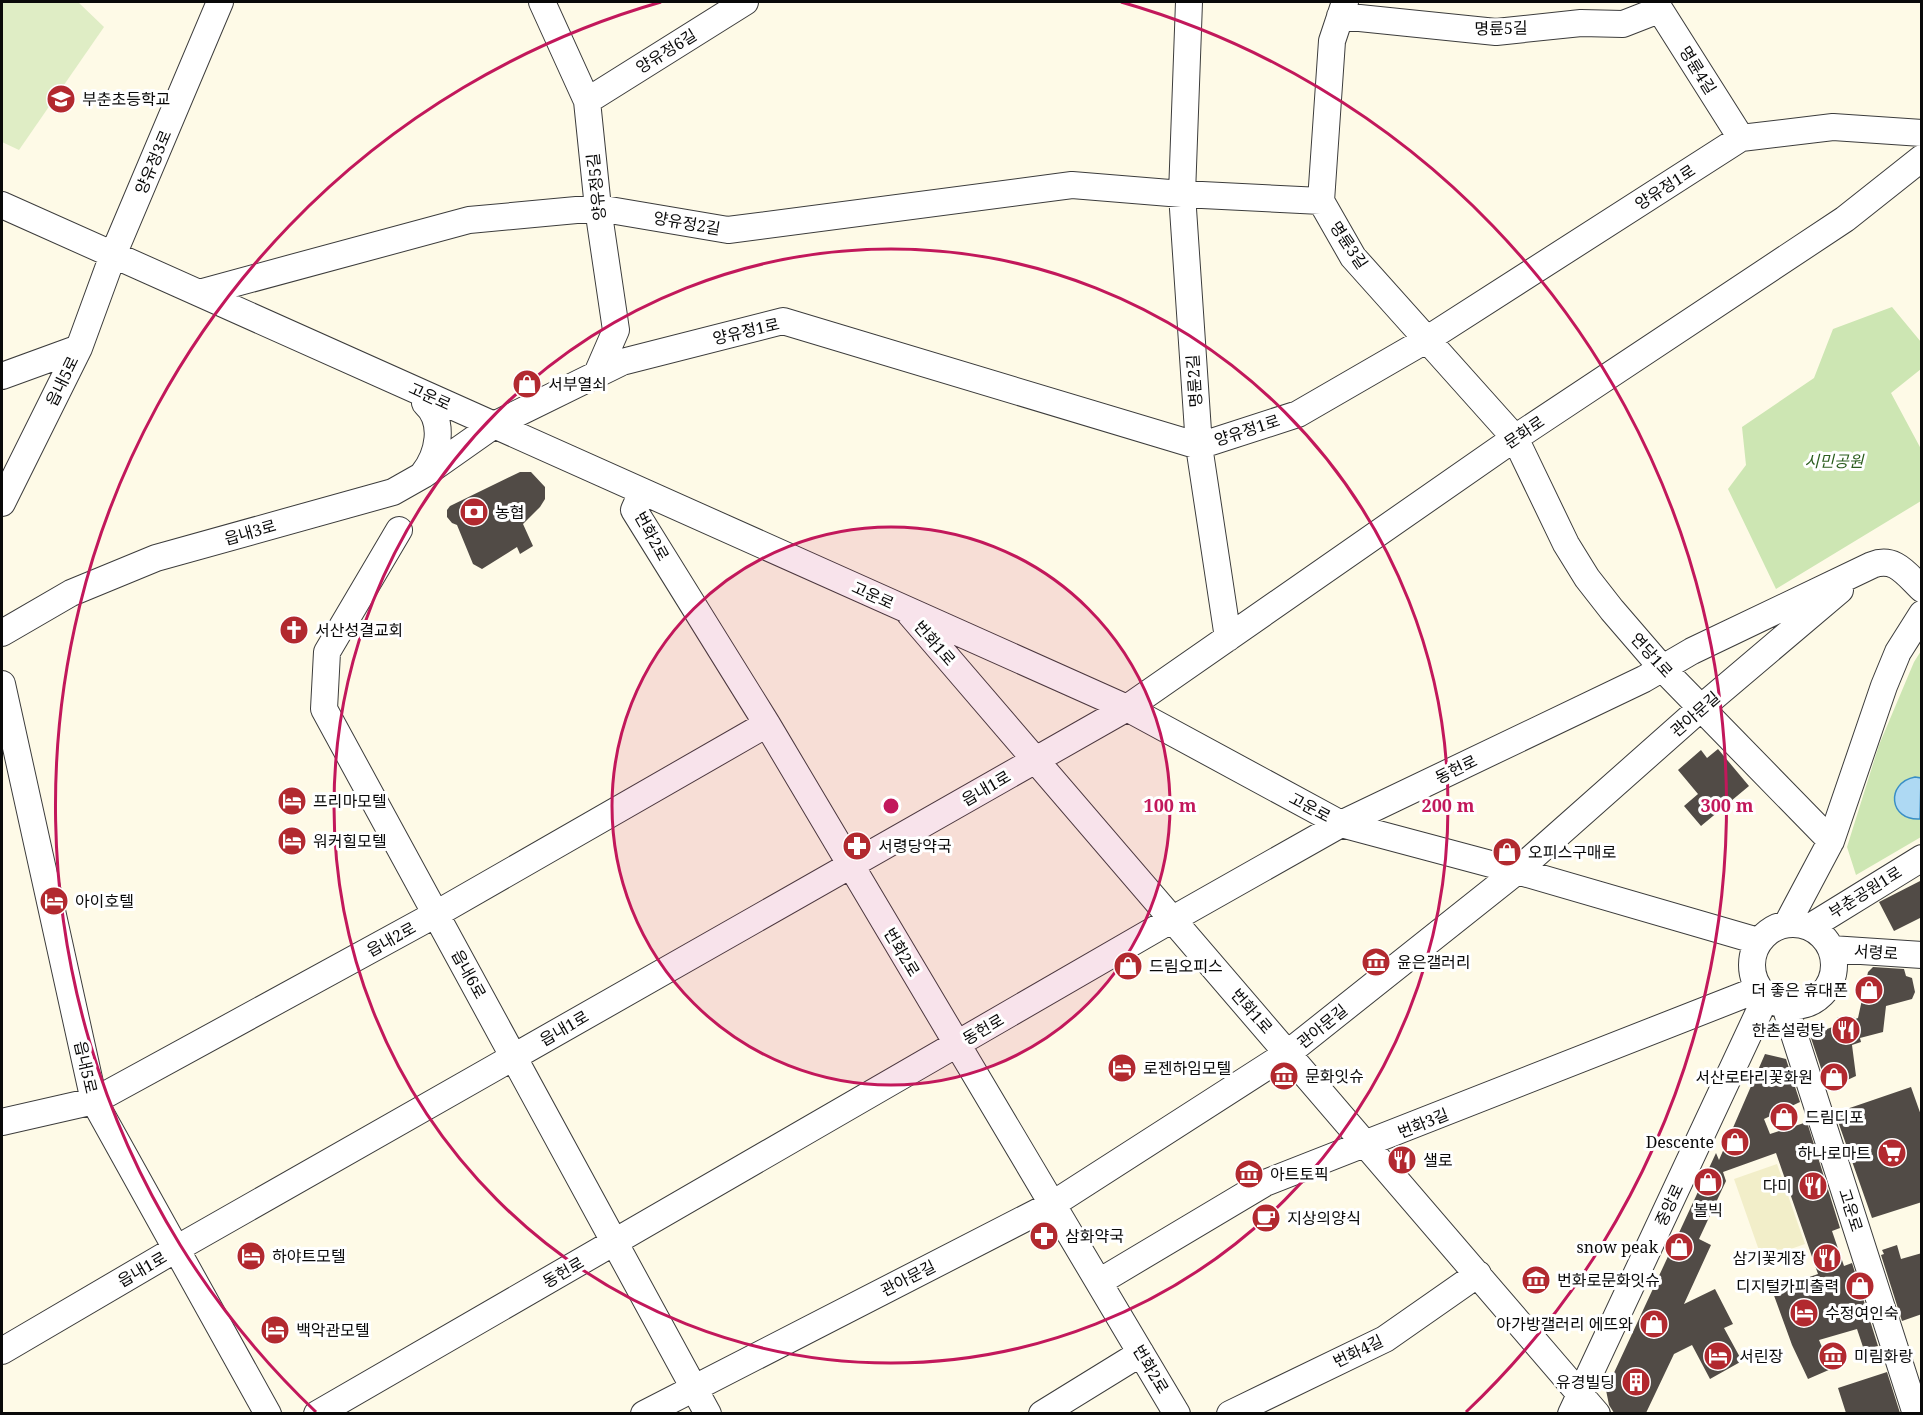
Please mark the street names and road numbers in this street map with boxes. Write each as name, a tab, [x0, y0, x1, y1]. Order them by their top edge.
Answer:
street label: 명륜5길	[1474, 17, 1528, 39]
street label: 양유정6길	[631, 24, 701, 78]
street label: 명륜4길	[1675, 42, 1721, 98]
street label: 양유정3로	[130, 126, 176, 198]
street label: 양유정5길	[582, 152, 610, 222]
street label: 양유정1로	[1631, 159, 1700, 215]
street label: 양유정2길	[652, 206, 722, 240]
street label: 명륜3길	[1325, 217, 1373, 273]
street label: 양유정1로	[710, 313, 782, 349]
street label: 읍내5로	[40, 352, 84, 410]
street label: 명륜2길	[1181, 354, 1207, 408]
street label: 고운로	[405, 377, 455, 415]
street label: 양유정1로	[1211, 409, 1283, 451]
street label: 문화로	[1500, 410, 1549, 453]
street label: 번화2로	[630, 507, 675, 565]
street label: 읍내3로	[221, 514, 279, 550]
street label: 고운로	[848, 576, 898, 614]
street label: 번화1로	[909, 616, 961, 670]
street label: 연당1로	[1626, 628, 1678, 682]
street label: 관아문길	[1666, 686, 1724, 742]
street label: 동헌로	[1431, 749, 1481, 789]
street label: 읍내1로	[958, 765, 1015, 811]
street label: 고운로	[1285, 787, 1335, 827]
street label: 부춘공원1로	[1824, 861, 1906, 923]
street label: 읍내2로	[362, 916, 420, 961]
street label: 번화2로	[879, 924, 925, 981]
street label: 서령로	[1853, 939, 1899, 965]
street label: 읍내6로	[447, 945, 492, 1003]
street label: 번화1로	[1226, 984, 1278, 1038]
street label: 관아문길	[1292, 999, 1352, 1053]
street label: 읍내1로	[536, 1005, 593, 1051]
street label: 동헌로	[958, 1008, 1008, 1050]
street label: 읍내5로	[69, 1039, 103, 1096]
street label: 번화3길	[1394, 1103, 1452, 1143]
street label: 중앙로	[1650, 1180, 1688, 1230]
street label: 고운로	[1834, 1186, 1868, 1235]
street label: 읍내1로	[114, 1246, 171, 1292]
street label: 동헌로	[538, 1251, 588, 1293]
street label: 관아문길	[877, 1255, 939, 1301]
street label: 번화4길	[1329, 1329, 1387, 1373]
street label: 번화2로	[1128, 1341, 1174, 1398]

